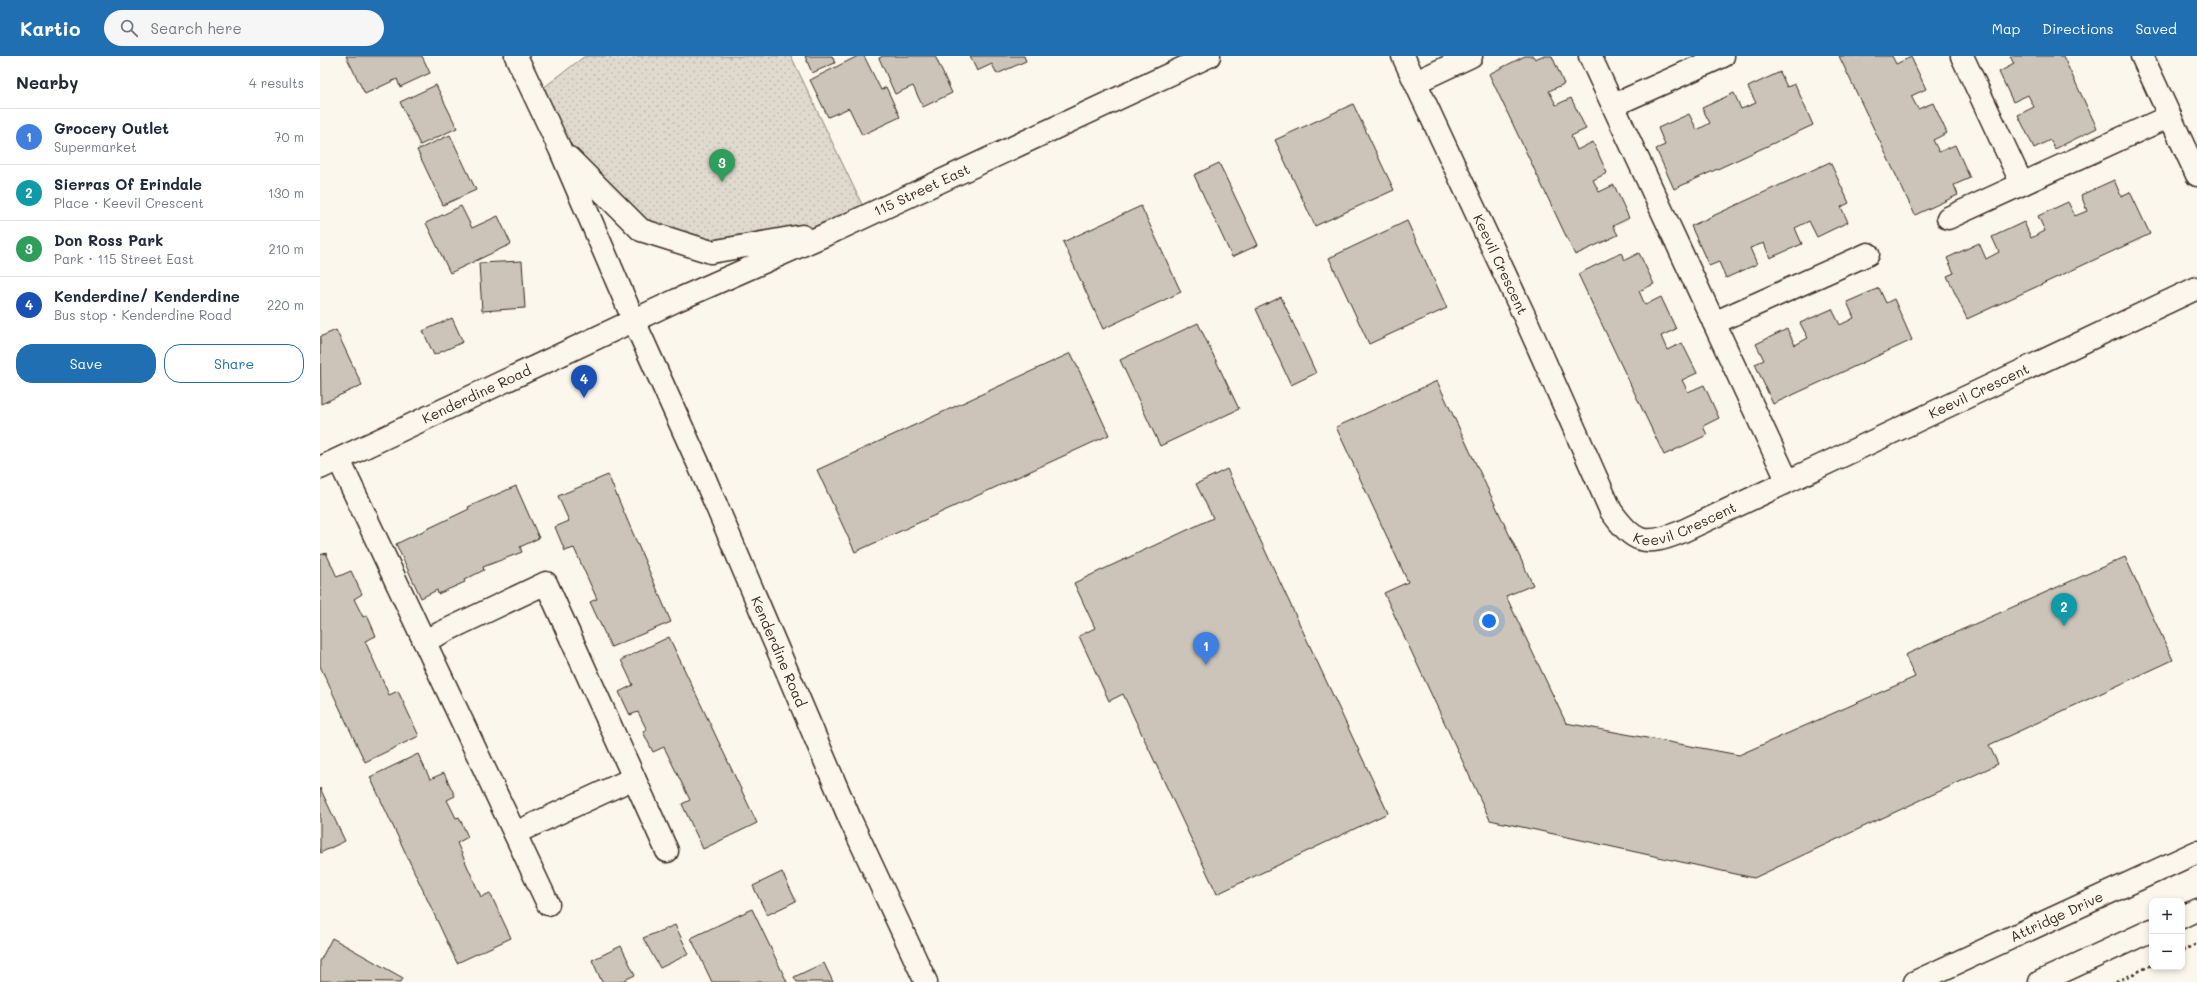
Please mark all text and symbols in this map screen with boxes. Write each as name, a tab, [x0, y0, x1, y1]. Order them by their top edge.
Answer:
search box	[104, 10, 384, 46]
text: Kartio	[20, 16, 80, 41]
icon: search	[118, 17, 140, 39]
text: Search here	[150, 18, 242, 38]
text: Map	[1992, 19, 2020, 38]
text: Directions	[2042, 19, 2113, 38]
text: Saved	[2135, 19, 2177, 38]
text: Nearby	[16, 71, 78, 93]
text: 4 results	[249, 74, 304, 91]
text: Grocery Outlet	[54, 118, 169, 138]
text: 1	[26, 128, 32, 145]
text: 70 m	[274, 128, 304, 145]
text: Supermarket	[54, 138, 137, 155]
pin: 3	[709, 149, 735, 182]
street label: 115 Street East	[870, 159, 973, 220]
text: Sierras Of Erindale	[54, 174, 202, 194]
text: 2	[25, 184, 33, 201]
text: 130 m	[268, 184, 304, 201]
text: Place · Keevil Crescent	[54, 194, 204, 211]
street label: Keevil Crescent	[1469, 211, 1532, 318]
text: Don Ross Park	[54, 230, 163, 250]
text: 3	[25, 240, 33, 257]
text: 210 m	[268, 240, 304, 257]
text: Park · 115 Street East	[54, 250, 194, 267]
text: Kenderdine/ Kenderdine	[54, 286, 240, 306]
text: 4	[25, 296, 33, 313]
text: 220 m	[267, 296, 304, 313]
text: Bus stop · Kenderdine Road	[54, 306, 231, 323]
button: Save	[16, 344, 156, 383]
button: Share	[164, 344, 304, 383]
street label: Keevil Crescent	[1925, 359, 2032, 423]
street label: Kenderdine Road	[419, 360, 534, 428]
pin: 4	[571, 365, 597, 398]
street label: Keevil Crescent	[1630, 497, 1739, 550]
street label: Kenderdine Road	[747, 593, 811, 710]
pin: 2	[2051, 593, 2077, 626]
your location	[1479, 611, 1499, 631]
pin: 1	[1193, 632, 1219, 665]
street label: Attridge Drive	[2007, 887, 2106, 946]
map controls	[2149, 898, 2185, 970]
button: +	[2149, 898, 2185, 934]
button: −	[2149, 934, 2185, 970]

